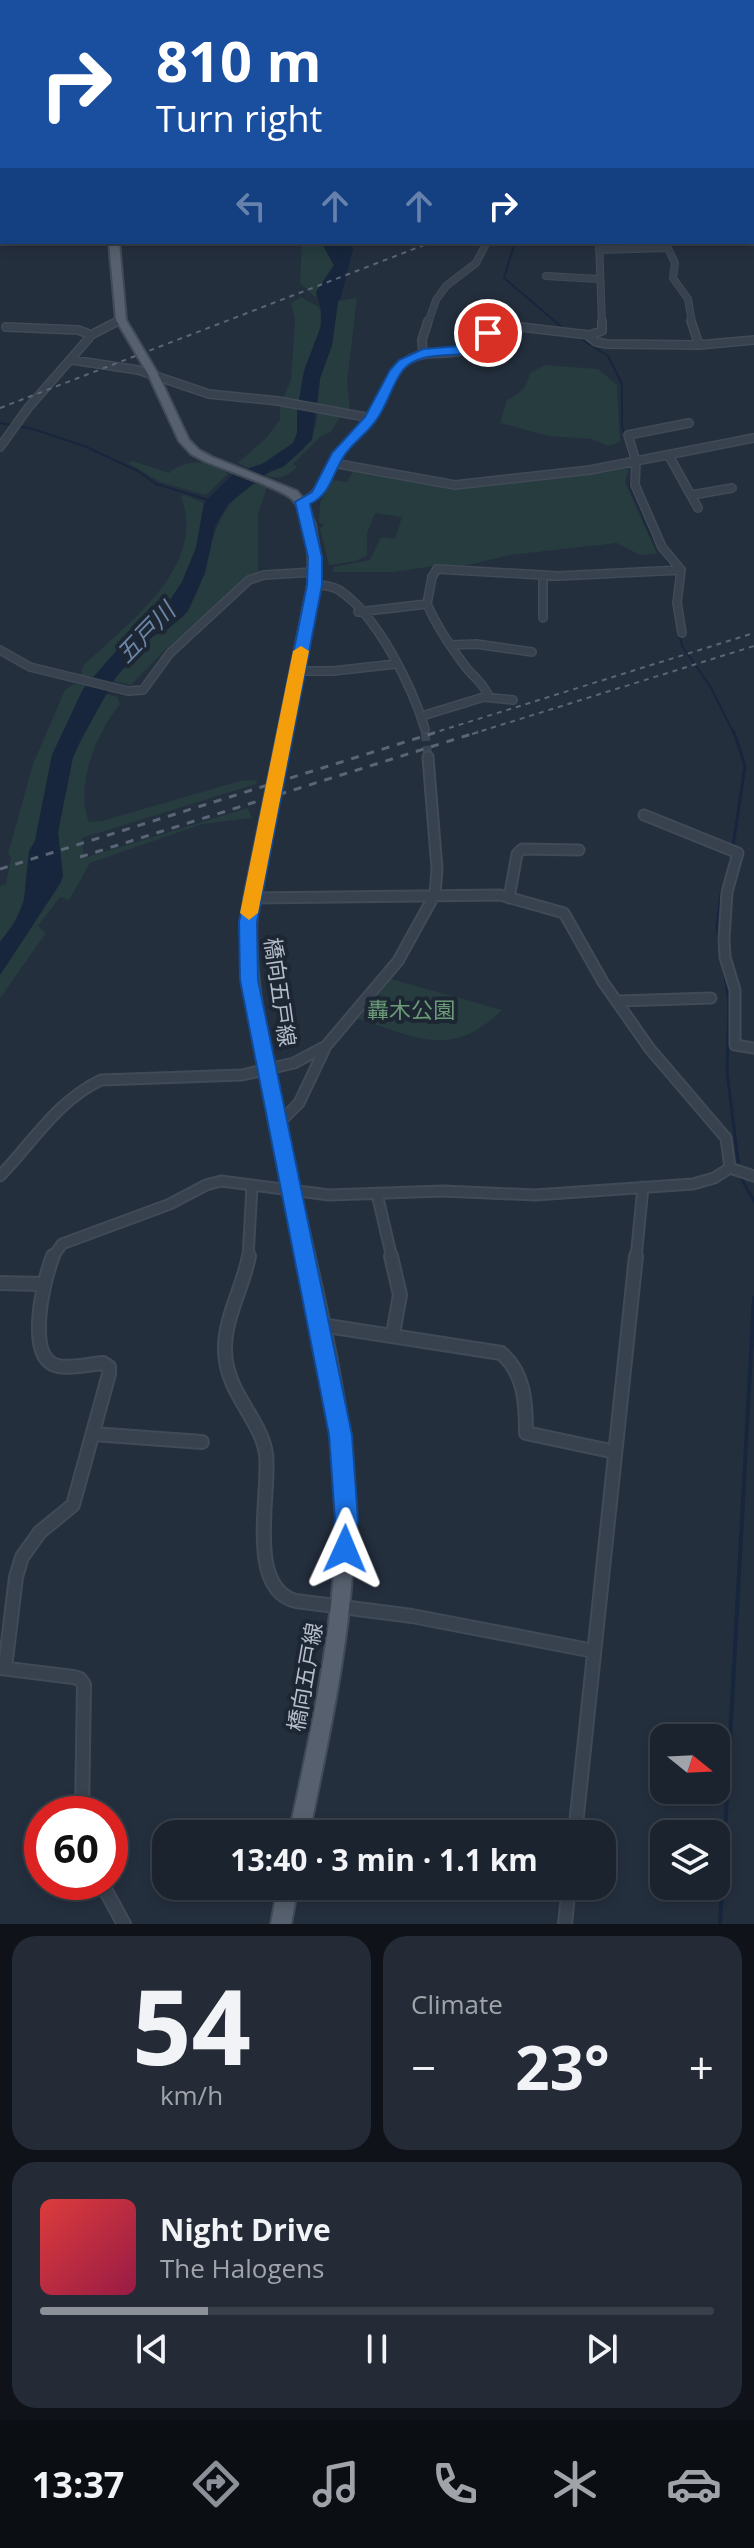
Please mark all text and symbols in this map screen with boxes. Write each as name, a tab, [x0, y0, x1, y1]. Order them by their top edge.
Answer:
text: 810 m	[156, 22, 322, 98]
icon: right	[24, 32, 128, 136]
text: Turn right	[156, 94, 322, 143]
icon: left	[229, 184, 273, 228]
icon: ahead	[313, 184, 357, 228]
icon: ahead	[397, 184, 441, 228]
icon: right	[481, 184, 525, 228]
pin	[454, 299, 522, 367]
icon: arrive	[466, 311, 510, 355]
water label: 五戸川	[108, 592, 184, 669]
street label: 橋向五戸線	[258, 935, 303, 1048]
park label: 轟木公園	[367, 994, 455, 1024]
position arrow	[303, 1507, 387, 1591]
street label: 橋向五戸線	[280, 1620, 328, 1734]
north arrow	[650, 1724, 730, 1804]
map controls	[650, 1724, 730, 1900]
speed limit sign: 60	[24, 1796, 128, 1900]
button: layers	[650, 1820, 730, 1900]
text: 13:40 · 3 min · 1.1 km	[230, 1839, 538, 1880]
text: 54	[132, 1954, 251, 2095]
text: Climate	[411, 1986, 503, 2022]
text: 23°	[515, 2026, 610, 2108]
text: −	[411, 2037, 436, 2097]
text: +	[689, 2037, 714, 2097]
text: km/h	[160, 2077, 223, 2113]
text: Night Drive	[160, 2209, 331, 2250]
text: The Halogens	[160, 2250, 325, 2286]
icon: previous	[130, 2327, 174, 2371]
icon: pause	[355, 2327, 399, 2371]
icon: next	[580, 2327, 624, 2371]
icon: directions	[188, 2456, 244, 2512]
icon: music	[308, 2456, 364, 2512]
icon: phone	[427, 2456, 483, 2512]
icon: climate	[547, 2456, 603, 2512]
icon: car	[666, 2456, 722, 2512]
text: 13:37	[32, 2460, 124, 2509]

